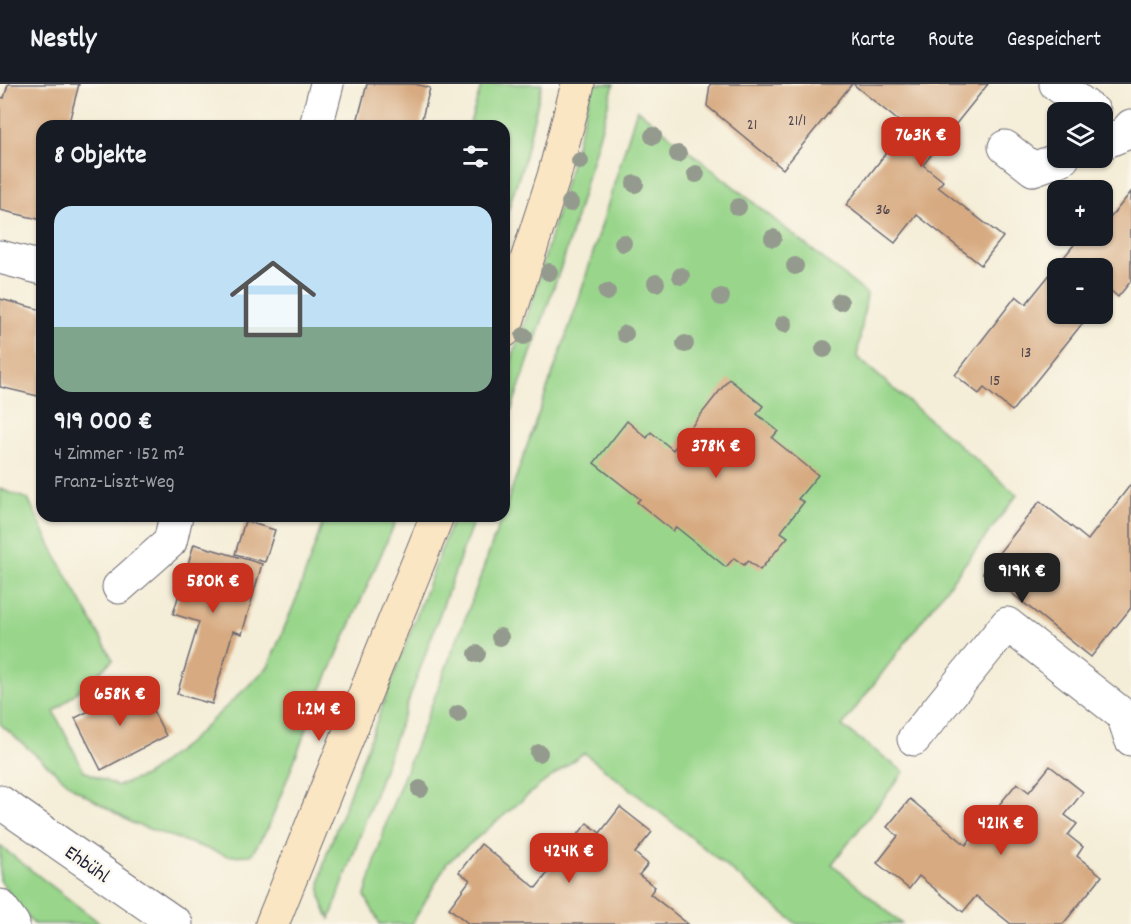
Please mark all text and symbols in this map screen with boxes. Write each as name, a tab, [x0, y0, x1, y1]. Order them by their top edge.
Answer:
text: Nestly	[30, 21, 96, 61]
text: Karte	[851, 26, 895, 56]
text: Route	[928, 26, 974, 56]
text: Gespeichert	[1007, 26, 1101, 56]
map controls	[1047, 102, 1113, 324]
button: layers	[1047, 102, 1113, 168]
house number: 21/1	[788, 110, 806, 133]
house number: 21	[747, 114, 757, 137]
pin: 763K €	[872, 117, 970, 168]
text: 763K €	[895, 122, 947, 150]
text: 8 Objekte	[54, 138, 147, 175]
icon: filters	[459, 140, 492, 173]
button: +	[1047, 180, 1113, 246]
house number: 36	[876, 199, 891, 222]
icon: home	[219, 245, 327, 353]
button: −	[1047, 258, 1113, 324]
house number: 13	[1021, 342, 1031, 365]
house number: 15	[990, 370, 1000, 393]
text: 919 000 €	[54, 404, 152, 441]
pin: 378K €	[667, 428, 765, 479]
text: 378K €	[691, 433, 741, 461]
text: 4 Zimmer · 152 m²	[54, 441, 185, 469]
text: Franz-Liszt-Weg	[54, 469, 175, 497]
pin: 919K €	[973, 553, 1071, 604]
text: 919K €	[998, 558, 1046, 586]
pin: 580K €	[164, 563, 262, 614]
text: 580K €	[186, 568, 240, 596]
pin: 658K €	[71, 676, 169, 727]
text: 658K €	[94, 681, 146, 709]
pin: 1.2M €	[270, 691, 368, 742]
text: 1.2M €	[297, 696, 341, 724]
pin: 421K €	[952, 805, 1050, 856]
text: 421K €	[978, 810, 1024, 838]
pin: 424K €	[520, 833, 618, 884]
text: 424K €	[544, 838, 594, 866]
street label: Ehbühl	[58, 840, 115, 891]

